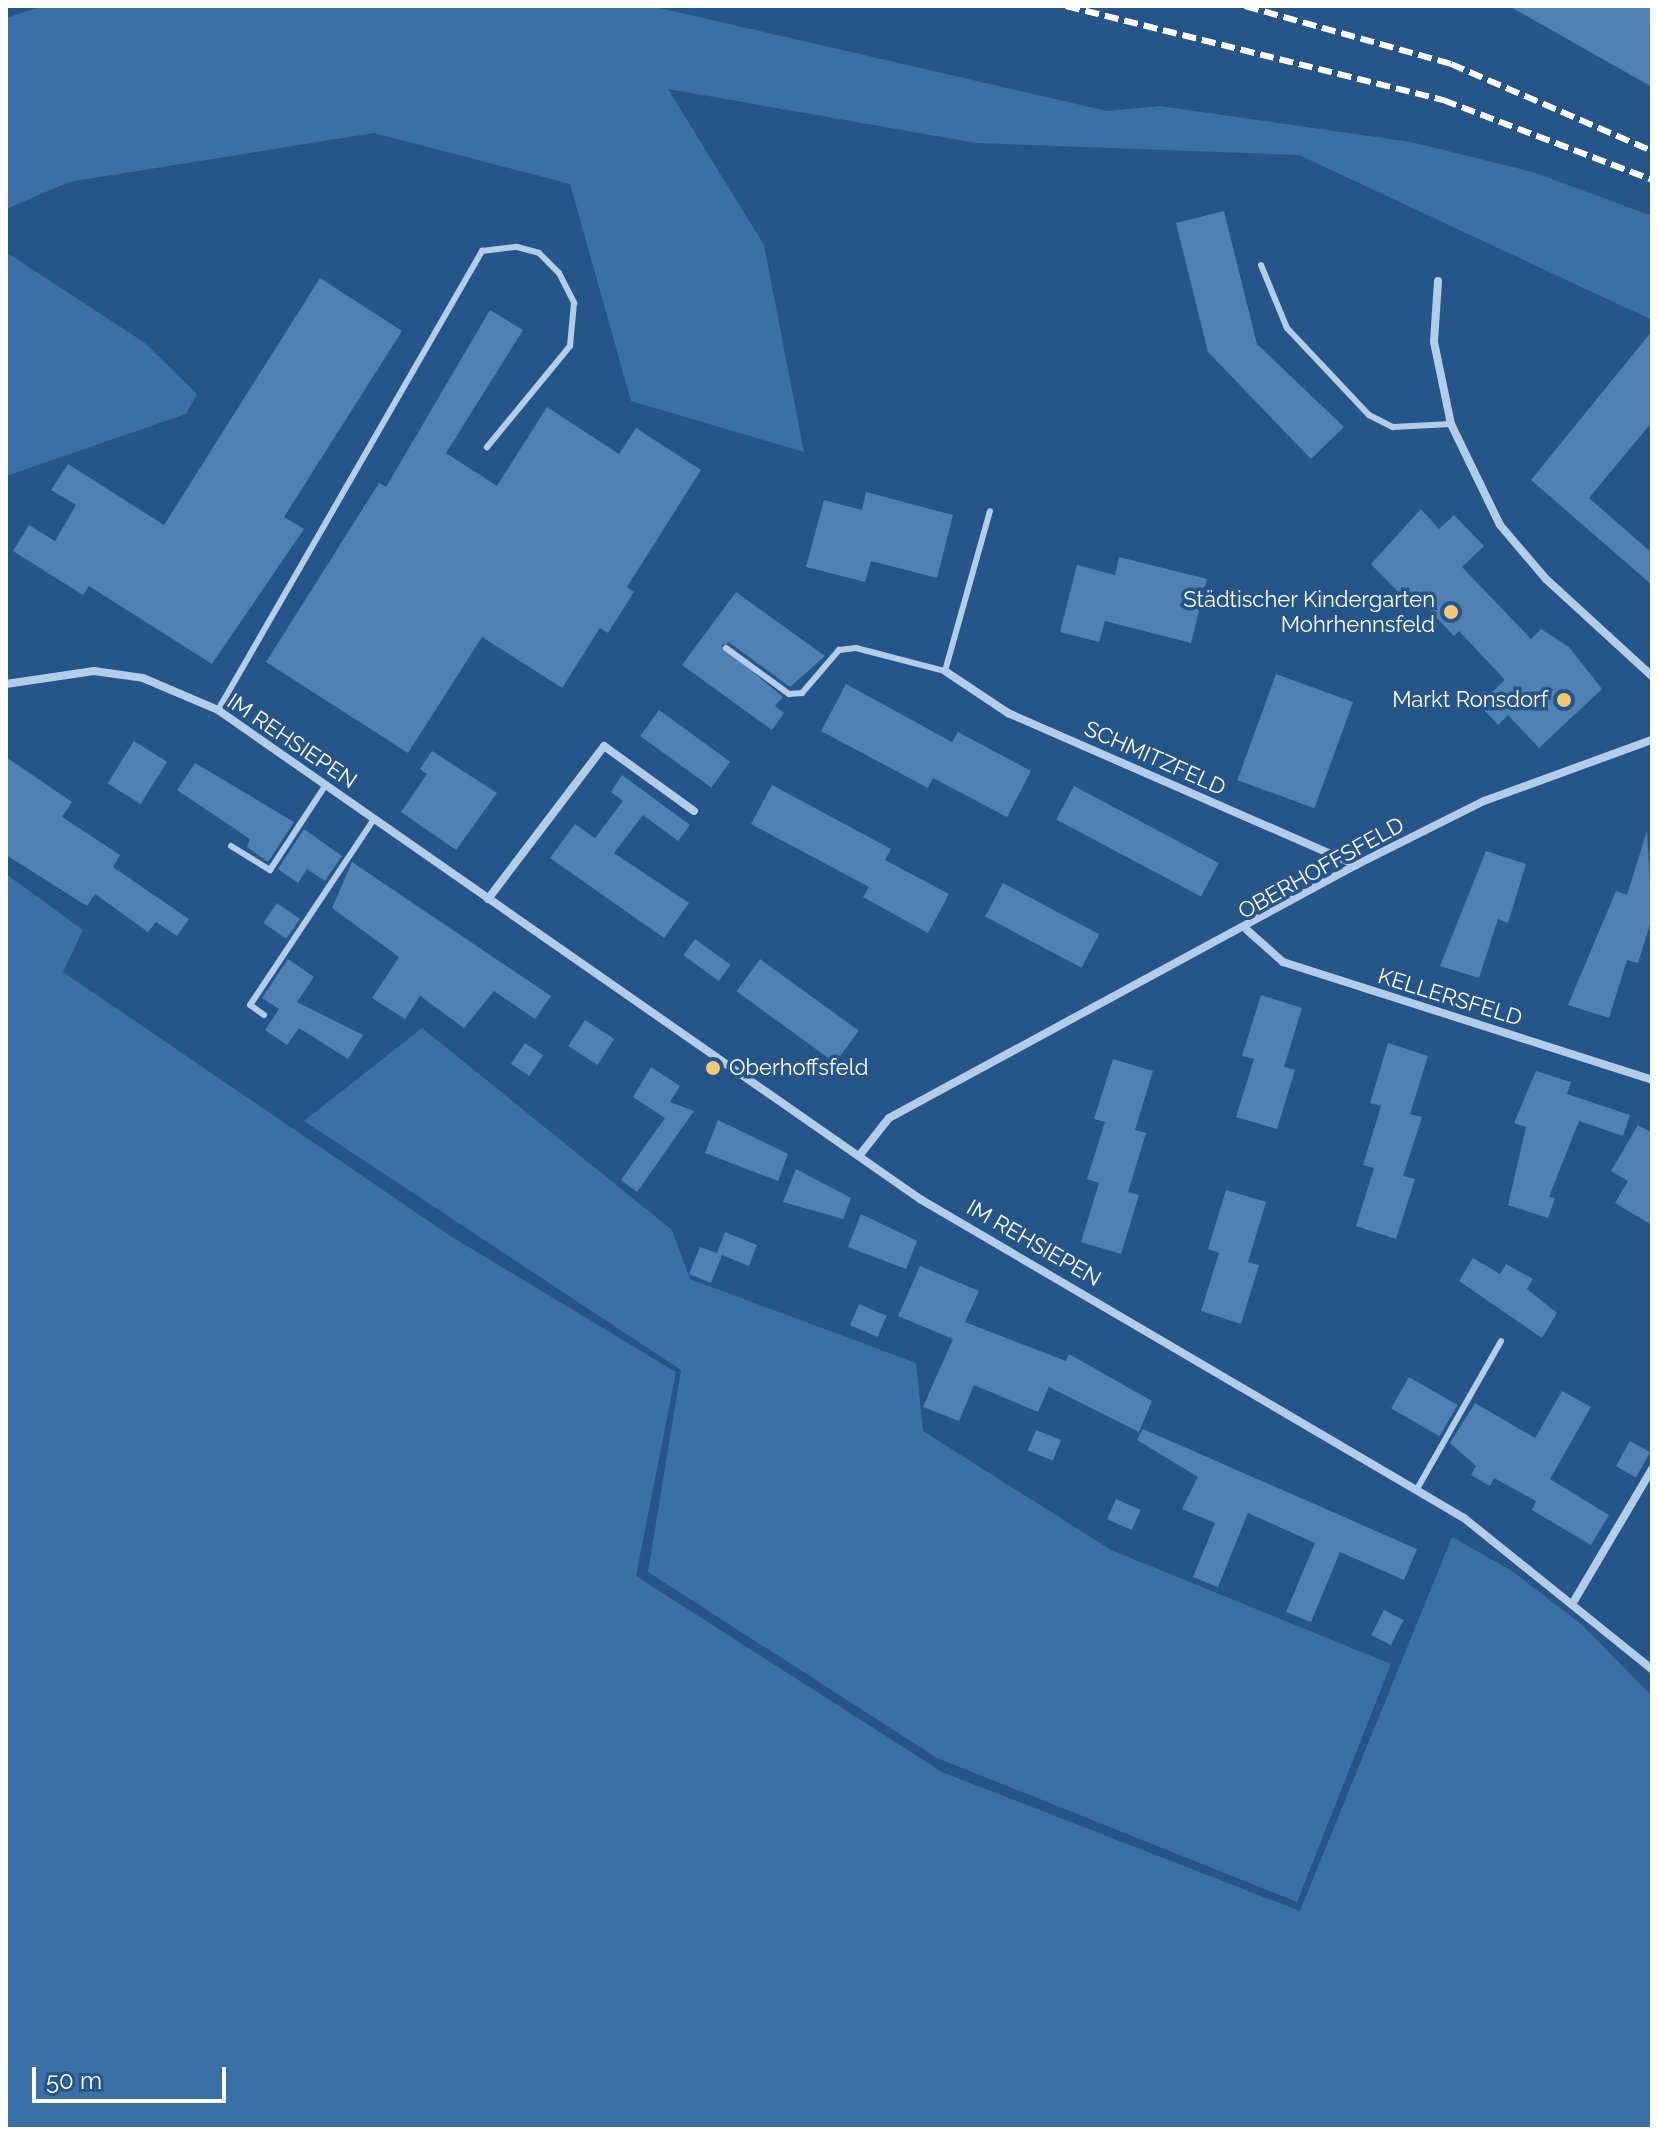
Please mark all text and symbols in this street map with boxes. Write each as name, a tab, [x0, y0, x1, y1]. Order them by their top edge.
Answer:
place label: Städtischer Kindergarten Mohrhennsfeld	[1183, 586, 1435, 638]
marker: Städtischer Kindergarten Mohrhennsfeld	[1442, 603, 1460, 621]
place label: Markt Ronsdorf	[1392, 687, 1548, 713]
street label: IM REHSIEPEN	[222, 688, 362, 794]
marker: Markt Ronsdorf	[1555, 691, 1573, 709]
street label: SCHMITZFELD	[1080, 715, 1230, 801]
street label: OBERHOFFSFELD	[1233, 811, 1409, 925]
street label: KELLERSFELD	[1375, 963, 1525, 1031]
place label: Oberhoffsfeld	[729, 1055, 868, 1081]
marker: Oberhoffsfeld	[704, 1059, 722, 1077]
street label: IM REHSIEPEN	[962, 1194, 1106, 1292]
scale bar	[36, 2051, 230, 2101]
text: 50 m	[46, 2066, 102, 2095]

